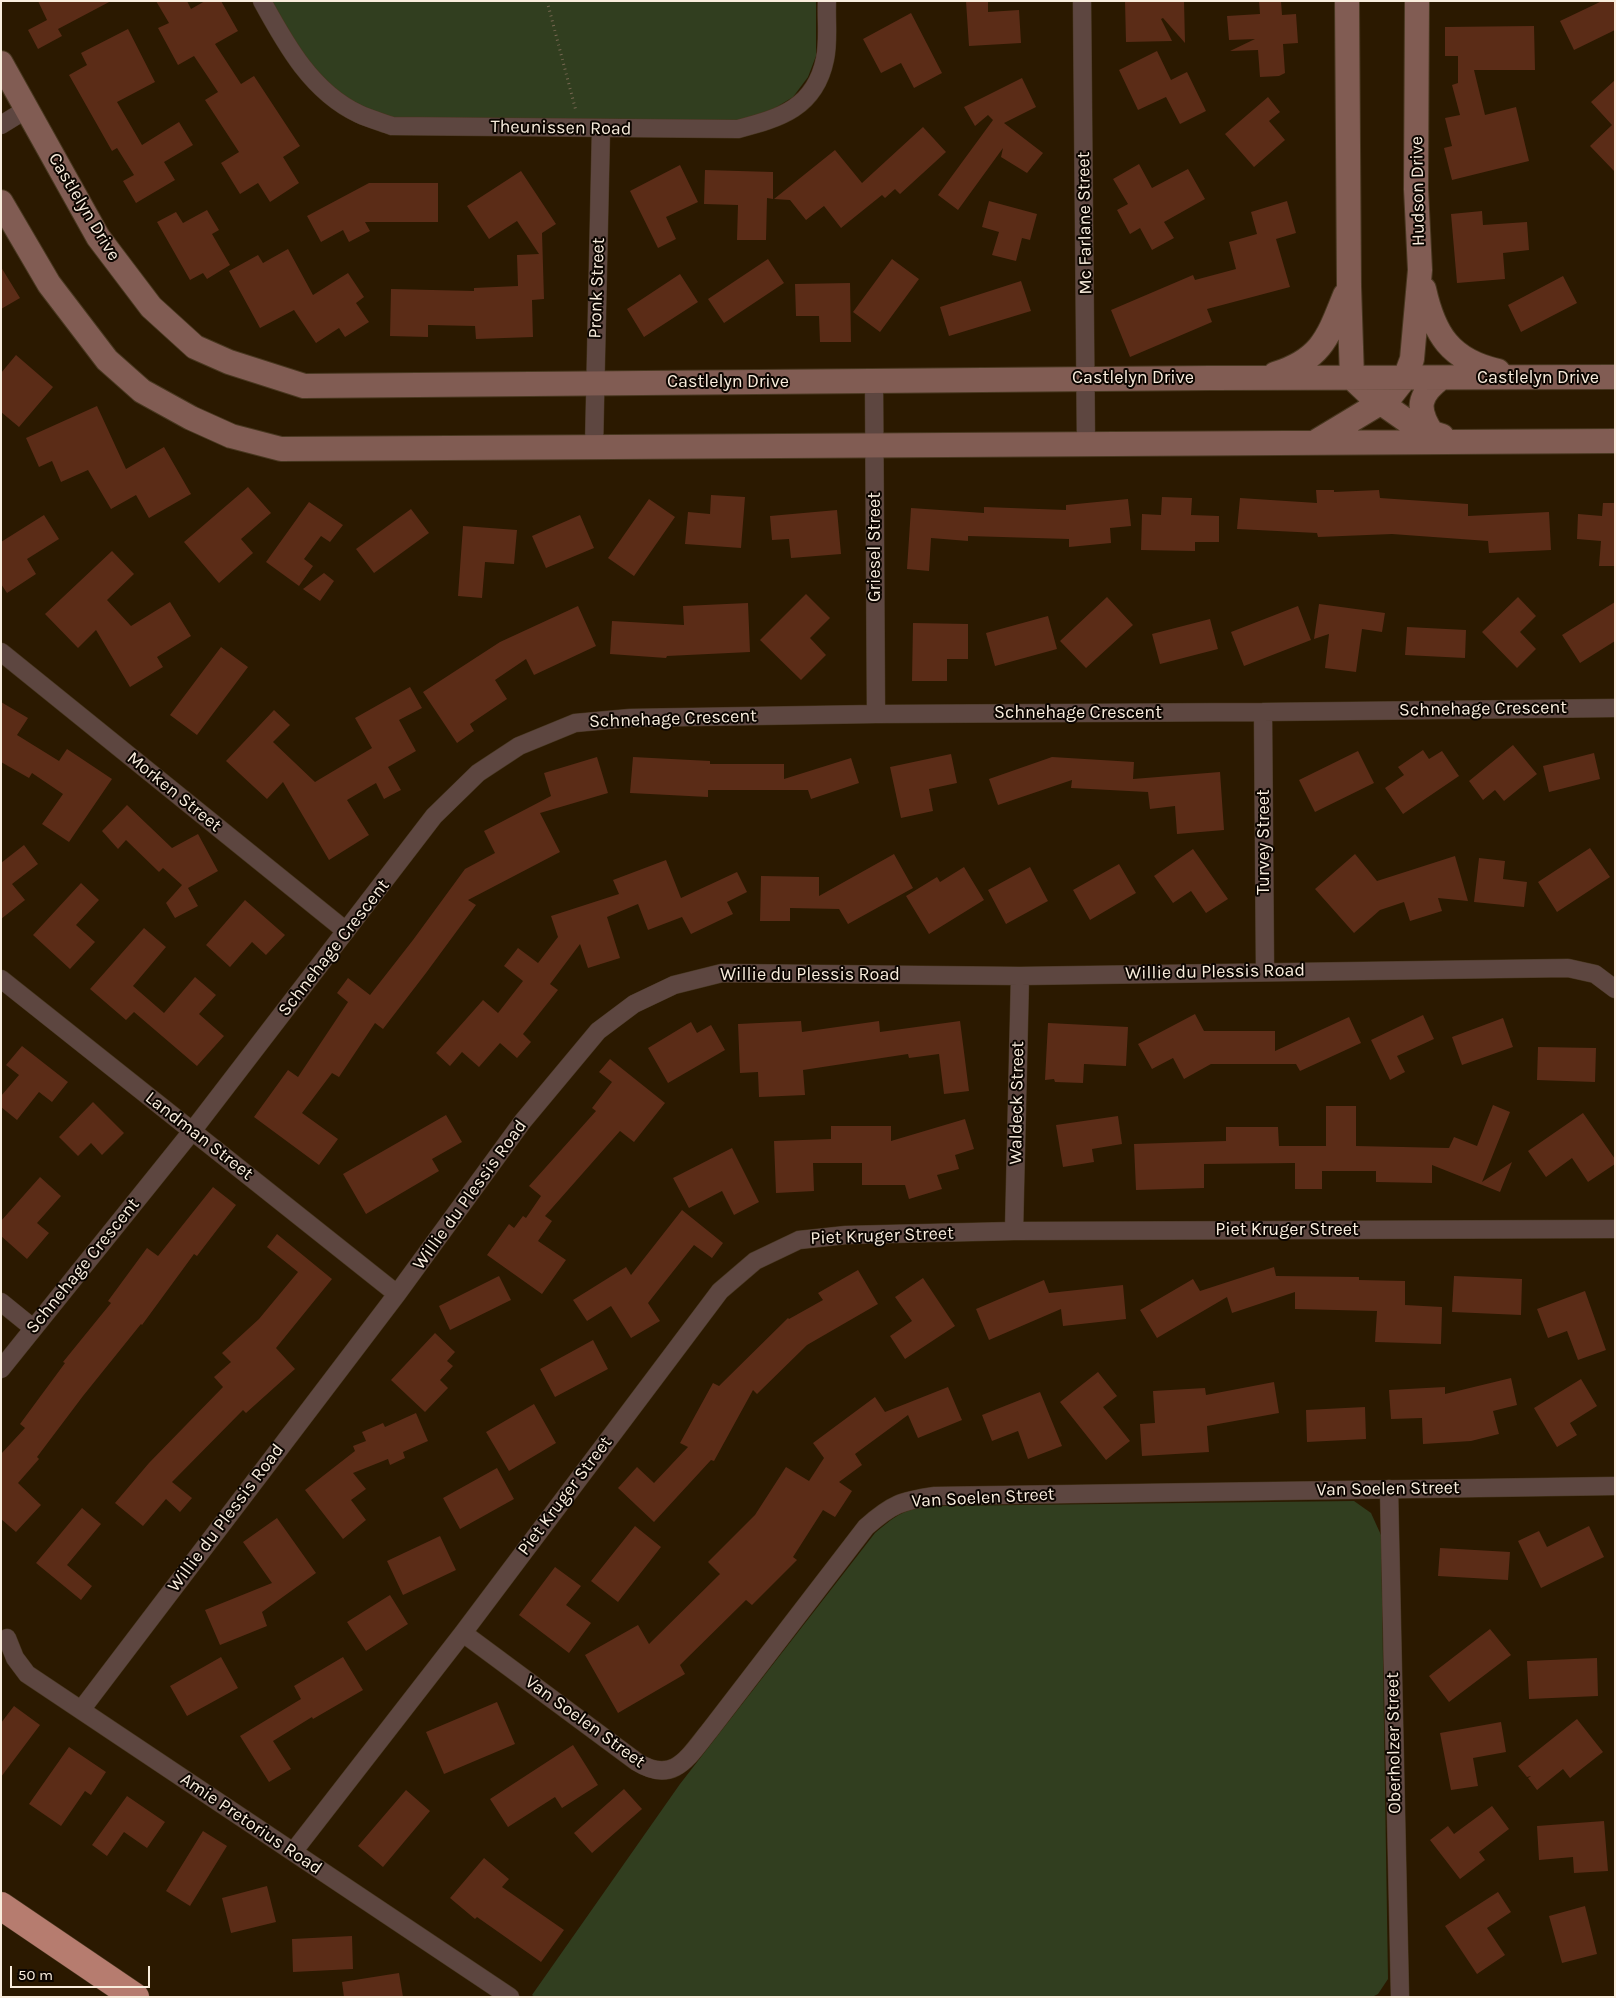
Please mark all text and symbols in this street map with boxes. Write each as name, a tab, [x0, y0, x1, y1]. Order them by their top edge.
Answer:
street label: Theunissen Road	[490, 116, 632, 140]
street label: Hudson Drive	[1406, 136, 1430, 246]
street label: Castlelyn Drive	[43, 149, 125, 265]
street label: Mc Farlane Street	[1073, 151, 1097, 295]
street label: Pronk Street	[584, 237, 610, 339]
street label: Castlelyn Drive	[1072, 367, 1194, 389]
street label: Castlelyn Drive	[1477, 367, 1599, 389]
street label: Castlelyn Drive	[667, 371, 789, 393]
street label: Griesel Street	[864, 492, 886, 602]
street label: Schnehage Crescent	[1399, 697, 1567, 721]
street label: Schnehage Crescent	[994, 702, 1162, 724]
street label: Schnehage Crescent	[589, 705, 757, 733]
street label: Morken Street	[122, 747, 226, 837]
street label: Turvey Street	[1253, 789, 1275, 895]
street label: Schnehage Crescent	[274, 875, 394, 1021]
street label: Willie du Plessis Road	[1125, 960, 1305, 984]
street label: Willie du Plessis Road	[720, 964, 900, 986]
street label: Waldeck Street	[1005, 1041, 1029, 1165]
street label: Landman Street	[141, 1087, 257, 1185]
street label: Willie du Plessis Road	[408, 1116, 532, 1274]
street label: Schnehage Crescent	[22, 1194, 144, 1338]
street label: Piet Kruger Street	[1215, 1219, 1359, 1241]
street label: Piet Kruger Street	[810, 1223, 954, 1249]
street label: Piet Kruger Street	[513, 1432, 617, 1560]
street label: Willie du Plessis Road	[163, 1440, 289, 1596]
street label: Van Soelen Street	[1316, 1477, 1460, 1501]
street label: Van Soelen Street	[911, 1483, 1055, 1513]
street label: Van Soelen Street	[521, 1671, 649, 1773]
street label: Oberholzer Street	[1382, 1672, 1406, 1814]
street label: Amie Pretorius Road	[176, 1769, 326, 1879]
scale bar	[12, 1956, 152, 1988]
text: 50 m	[18, 1966, 53, 1984]

